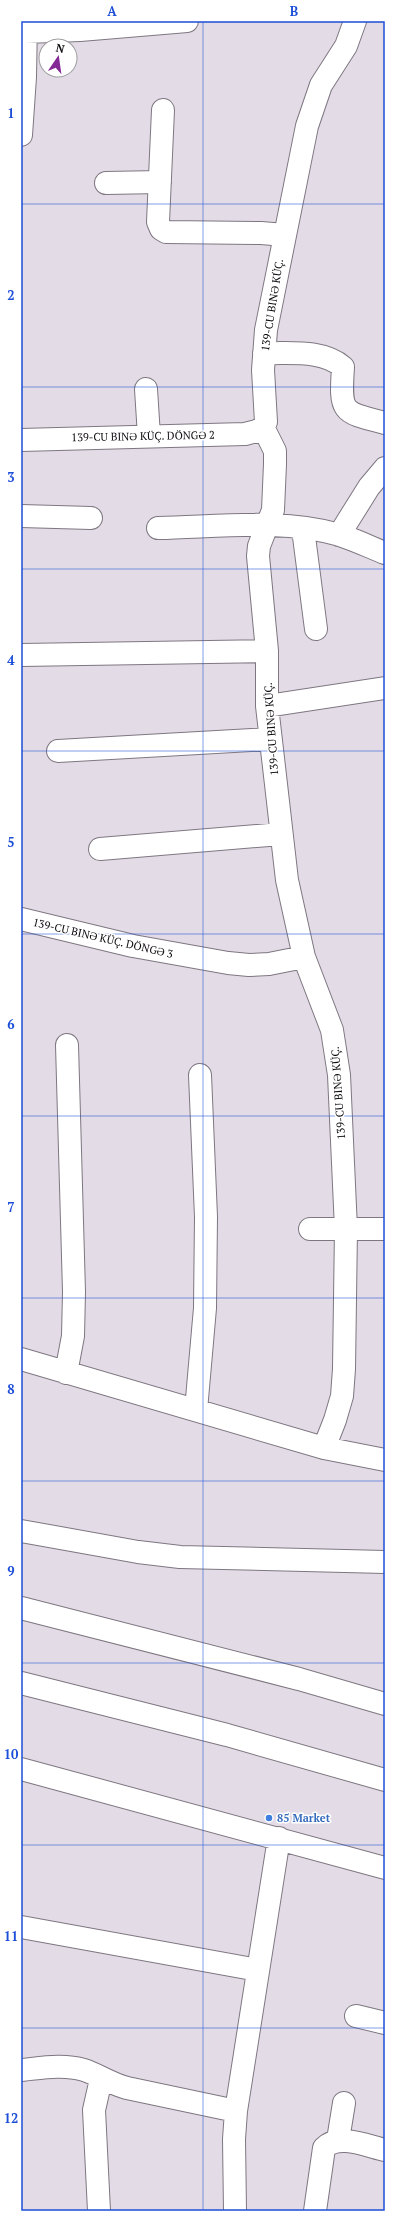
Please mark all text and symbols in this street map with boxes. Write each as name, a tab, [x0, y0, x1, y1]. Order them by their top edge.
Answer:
text: A	[107, 2, 117, 20]
text: B	[290, 2, 298, 20]
north arrow	[38, 38, 78, 78]
text: N	[55, 40, 67, 56]
text: 1	[7, 104, 15, 122]
street label: 139-CU BINƏ KÜÇ.	[258, 258, 286, 352]
text: 2	[7, 286, 15, 304]
street label: 139-CU BINƏ KÜÇ. DÖNGƏ 2	[71, 428, 215, 444]
text: 3	[7, 468, 15, 486]
text: 4	[7, 651, 15, 669]
street label: 139-CU BINƏ KÜÇ.	[261, 682, 281, 776]
text: 5	[7, 833, 15, 851]
street label: 139-CU BINƏ KÜÇ. DÖNGƏ 3	[31, 915, 175, 961]
text: 6	[7, 1015, 15, 1033]
street label: 139-CU BINƏ KÜÇ.	[328, 1046, 348, 1140]
text: 7	[7, 1198, 15, 1216]
text: 8	[7, 1380, 15, 1398]
text: 9	[7, 1562, 15, 1580]
text: 10	[4, 1745, 19, 1763]
place label: 85 Market	[277, 1811, 331, 1825]
marker: 85 Market	[264, 1813, 274, 1823]
text: 11	[4, 1927, 18, 1945]
text: 12	[4, 2109, 18, 2127]

